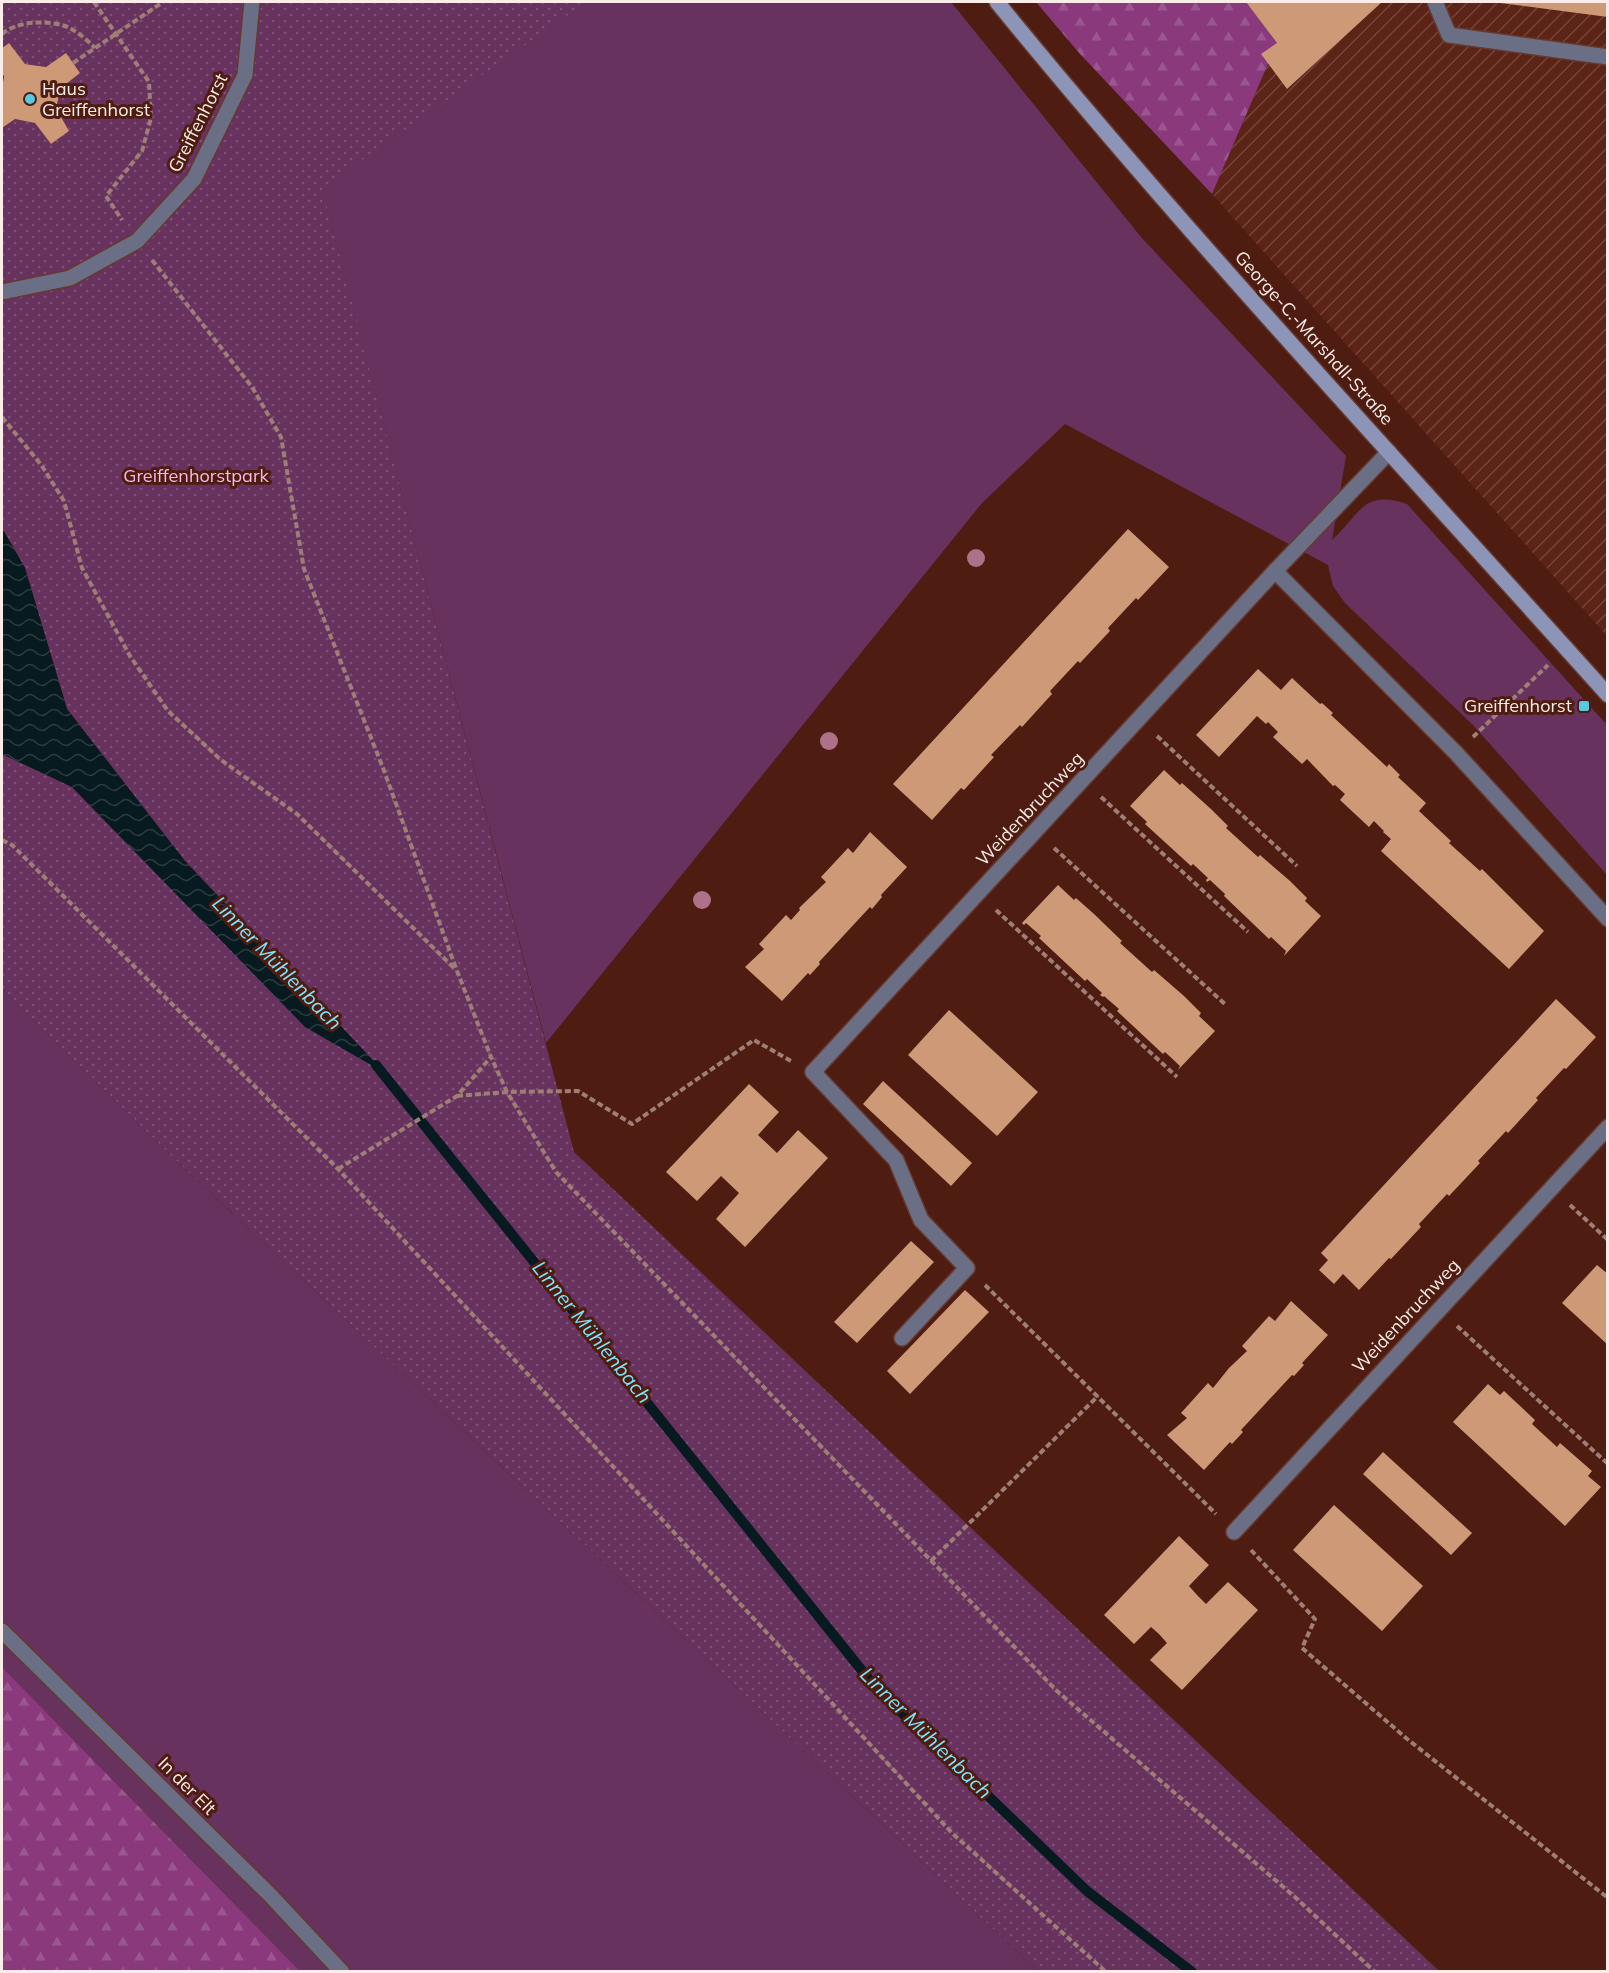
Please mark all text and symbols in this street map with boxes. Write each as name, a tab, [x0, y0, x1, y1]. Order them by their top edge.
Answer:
street label: Greiffenhorst	[163, 69, 232, 176]
place label: Haus Greiffenhorst	[42, 77, 150, 121]
marker: Haus Greiffenhorst	[23, 92, 37, 106]
street label: George-C.-Marshall-Straße	[1230, 246, 1399, 430]
park label: Greiffenhorstpark	[123, 464, 269, 487]
place label: Greiffenhorst	[1464, 694, 1572, 717]
marker: Greiffenhorst	[1577, 699, 1591, 713]
street label: Weidenbruchweg	[971, 747, 1088, 870]
water label: Linner Mühlenbach	[207, 891, 347, 1035]
street label: Weidenbruchweg	[1347, 1254, 1464, 1377]
water label: Linner Mühlenbach	[527, 1255, 657, 1408]
water label: Linner Mühlenbach	[855, 1662, 997, 1804]
street label: In der Elt	[153, 1752, 221, 1820]

